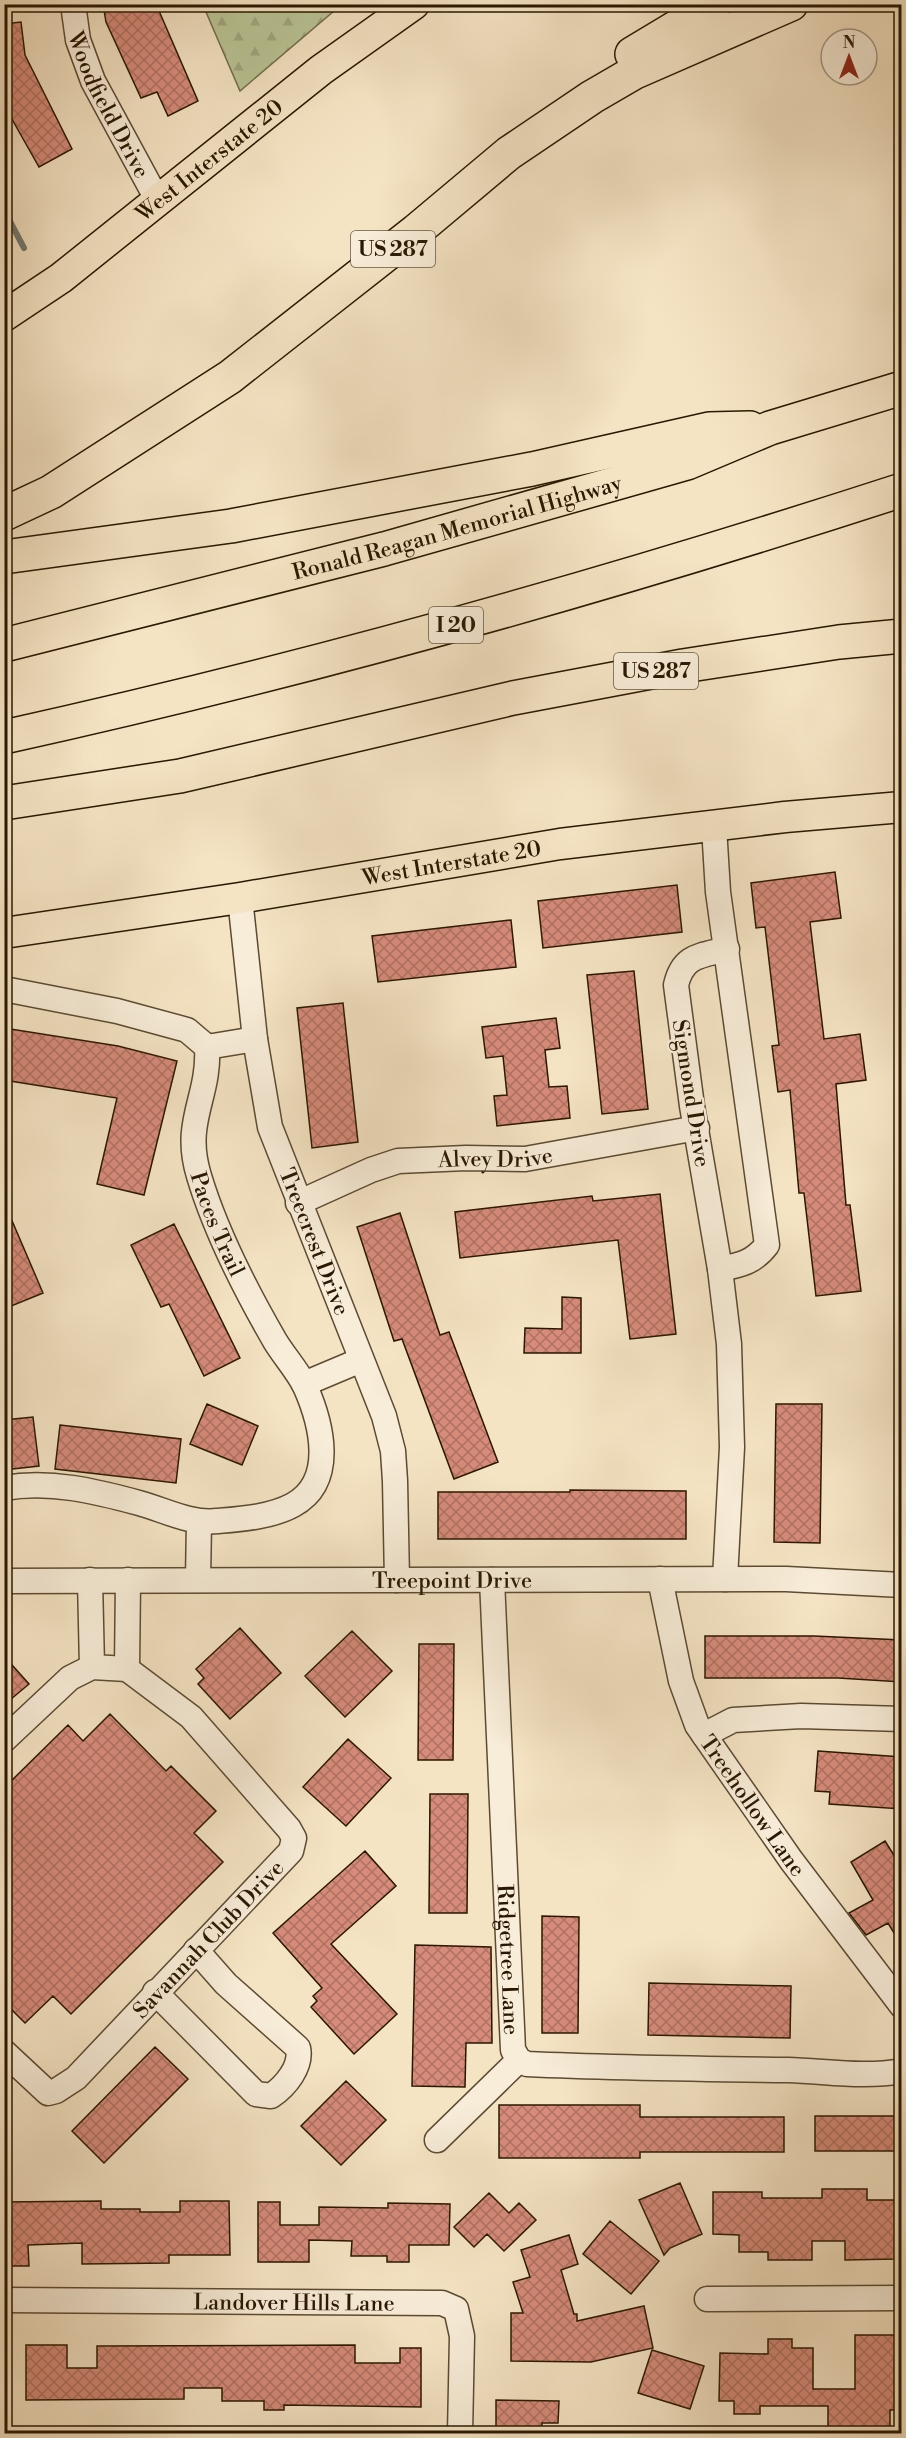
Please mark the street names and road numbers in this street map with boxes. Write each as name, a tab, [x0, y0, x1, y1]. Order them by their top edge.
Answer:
street label: Woodfield Drive	[61, 27, 155, 183]
street label: West Interstate 20	[130, 94, 289, 229]
road number: US 287	[351, 231, 435, 267]
street label: Ronald Reagan Memorial Highway	[290, 470, 625, 587]
road number: I 20	[429, 607, 483, 643]
road number: US 287	[614, 653, 698, 689]
street label: West Interstate 20	[359, 835, 543, 892]
street label: Sigmond Drive	[666, 1018, 716, 1169]
street label: Alvey Drive	[436, 1142, 555, 1174]
street label: Treecrest Drive	[273, 1164, 355, 1319]
street label: Paces Trail	[183, 1169, 250, 1282]
street label: Treepoint Drive	[372, 1568, 532, 1595]
street label: Treehollow Lane	[693, 1730, 811, 1882]
street label: Savannah Club Drive	[128, 1855, 290, 2025]
street label: Ridgetree Lane	[491, 1884, 524, 2036]
street label: Landover Hills Lane	[193, 2289, 395, 2318]

